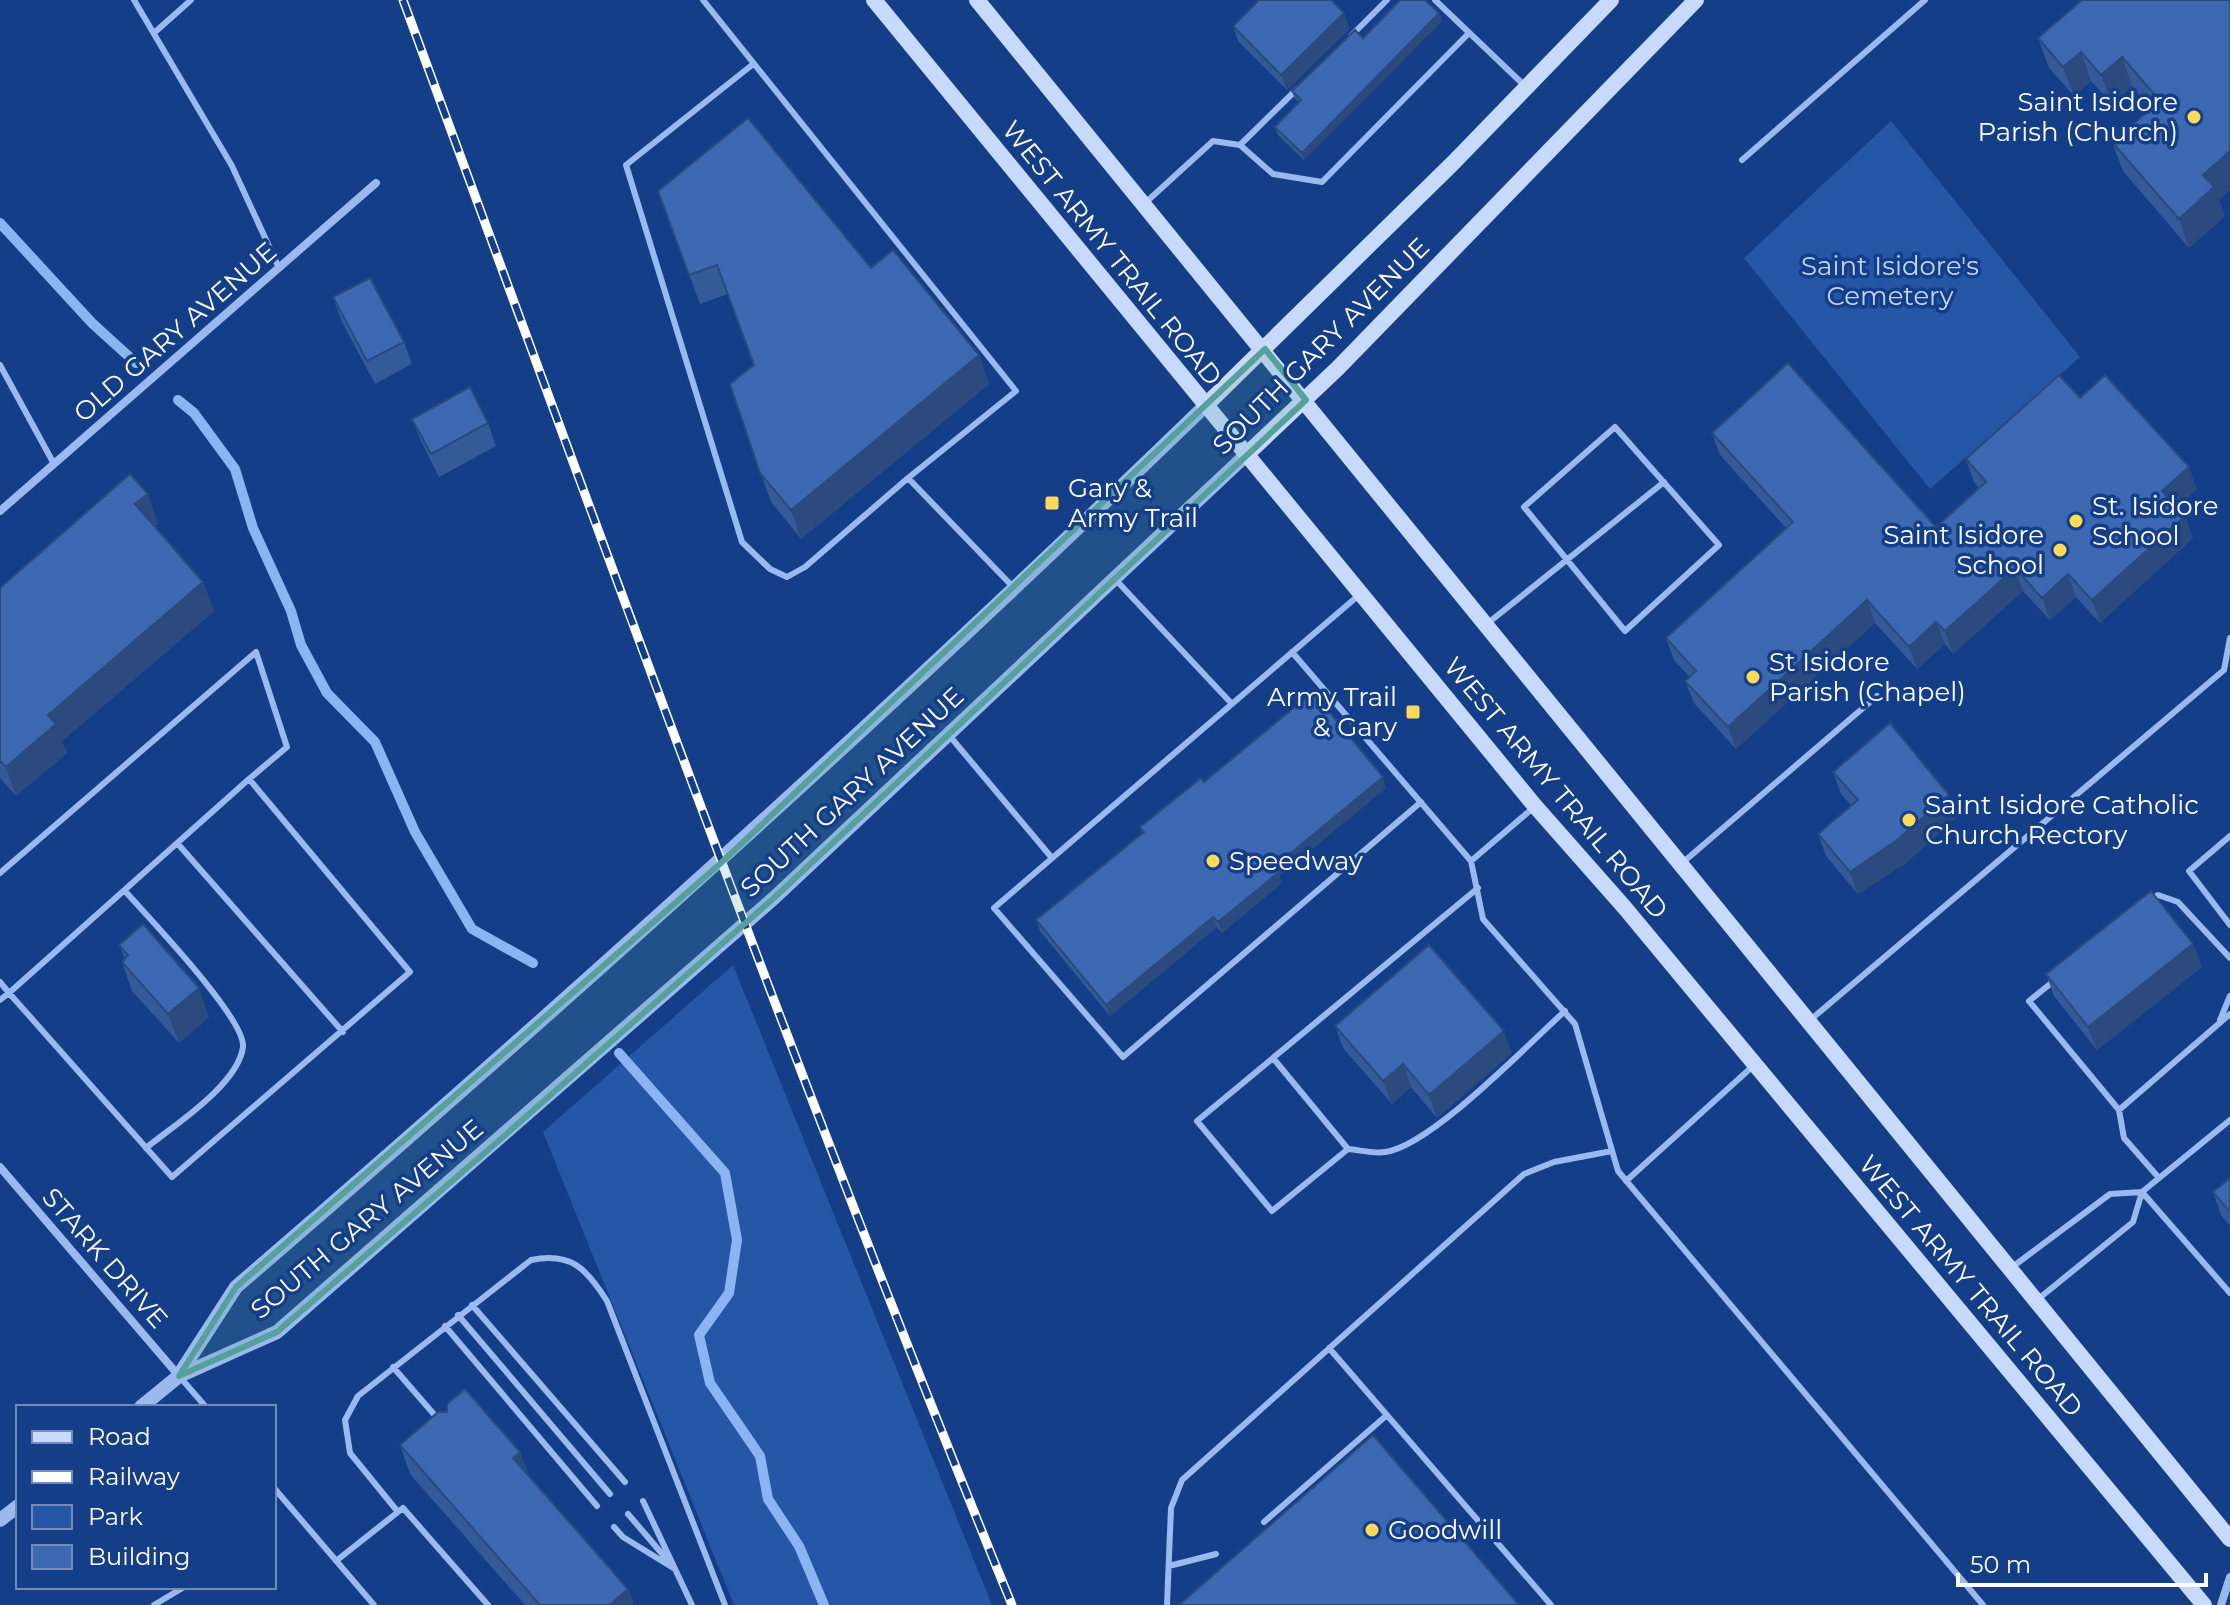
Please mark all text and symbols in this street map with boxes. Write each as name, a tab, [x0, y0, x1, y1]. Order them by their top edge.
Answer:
place label: Saint Isidore Parish (Church)	[1977, 86, 2178, 148]
marker: Saint Isidore Parish (Church)	[2185, 108, 2203, 126]
street label: WEST ARMY TRAIL ROAD	[995, 114, 1229, 392]
street label: SOUTH GARY AVENUE	[1206, 231, 1436, 461]
street label: OLD GARY AVENUE	[67, 235, 283, 429]
park label: Saint Isidore's Cemetery	[1801, 250, 1979, 312]
place label: Gary & Army Trail	[1068, 472, 1198, 534]
place label: St. Isidore School	[2092, 490, 2218, 552]
marker: Gary & Army Trail	[1043, 494, 1061, 512]
marker: St. Isidore School	[2067, 512, 2085, 530]
place label: Saint Isidore School	[1883, 519, 2044, 581]
marker: Saint Isidore School	[2051, 541, 2069, 559]
place label: St Isidore Parish (Chapel)	[1769, 646, 1966, 708]
street label: WEST ARMY TRAIL ROAD	[1437, 651, 1675, 925]
marker: St Isidore Parish (Chapel)	[1744, 668, 1762, 686]
street label: SOUTH GARY AVENUE	[734, 680, 970, 904]
place label: Army Trail & Gary	[1267, 681, 1398, 743]
marker: Army Trail & Gary	[1404, 703, 1422, 721]
place label: Saint Isidore Catholic Church Rectory	[1925, 789, 2199, 851]
marker: Saint Isidore Catholic Church Rectory	[1900, 811, 1918, 829]
place label: Speedway	[1229, 845, 1364, 877]
marker: Speedway	[1204, 852, 1222, 870]
street label: SOUTH GARY AVENUE	[244, 1112, 490, 1326]
street label: WEST ARMY TRAIL ROAD	[1852, 1149, 2090, 1423]
street label: STARK DRIVE	[35, 1181, 175, 1335]
legend	[16, 1405, 276, 1589]
text: Road	[88, 1422, 151, 1451]
text: Railway	[88, 1462, 180, 1491]
text: Park	[88, 1502, 143, 1531]
place label: Goodwill	[1388, 1514, 1502, 1546]
marker: Goodwill	[1363, 1521, 1381, 1539]
scale bar	[1958, 1537, 2206, 1587]
text: Building	[88, 1542, 191, 1571]
text: 50 m	[1970, 1550, 2031, 1579]

